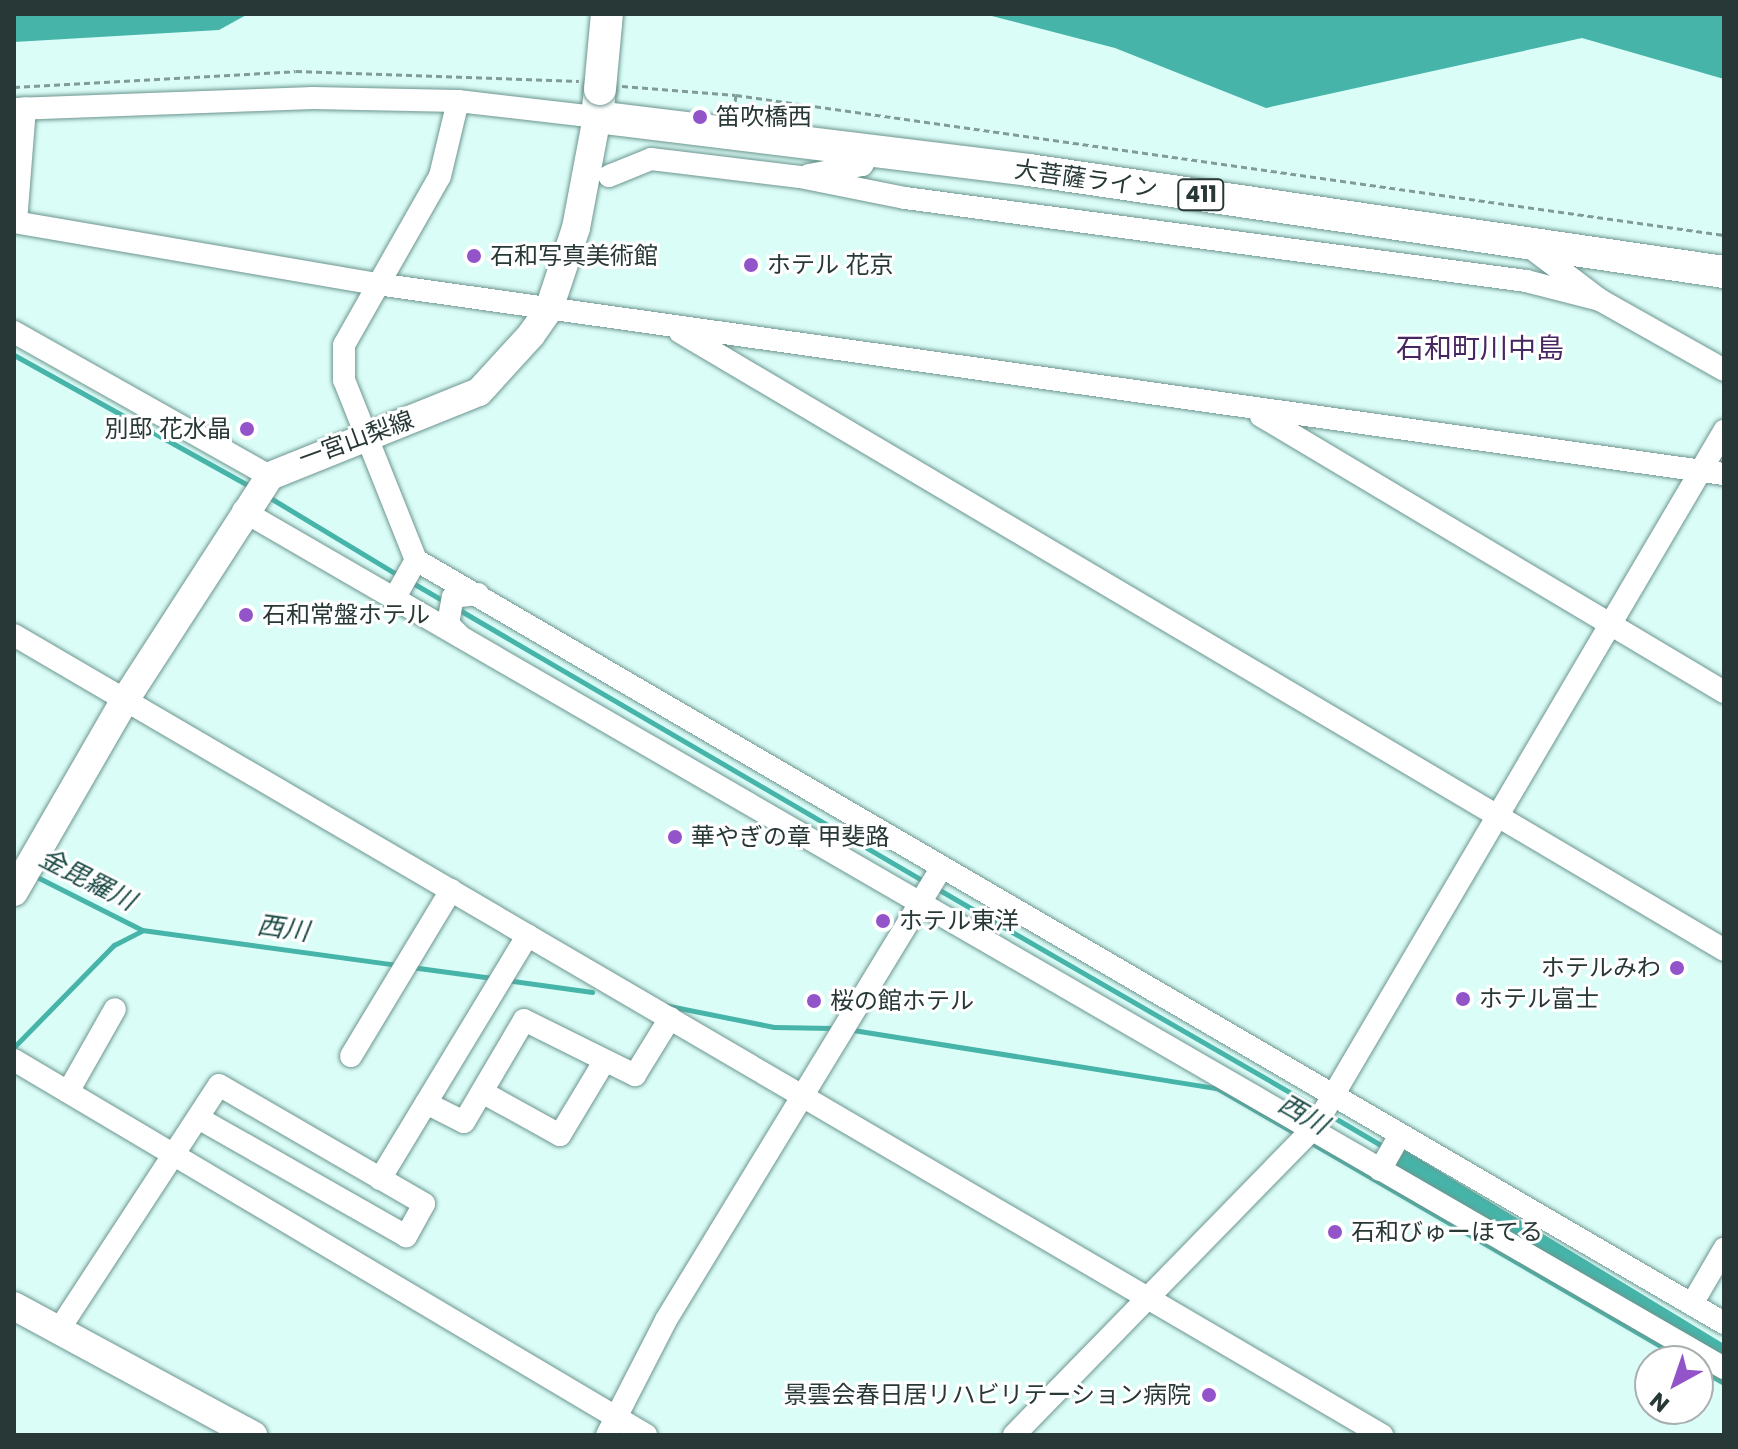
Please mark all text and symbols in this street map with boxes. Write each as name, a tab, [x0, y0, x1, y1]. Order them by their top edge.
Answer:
place label: 笛吹橋西	[716, 103, 812, 131]
marker: 笛吹橋西	[691, 108, 709, 126]
street label: 大菩薩ライン	[1013, 155, 1159, 203]
road number: 411	[1177, 177, 1225, 213]
place label: 石和写真美術館	[490, 242, 658, 270]
marker: 石和写真美術館	[465, 247, 483, 265]
place label: ホテル 花京	[767, 251, 893, 279]
marker: ホテル 花京	[742, 256, 760, 274]
district label: 石和町川中島	[1396, 332, 1564, 366]
street label: 一宮山梨線	[295, 405, 417, 473]
place label: 別邸 花水晶	[105, 415, 231, 443]
marker: 別邸 花水晶	[238, 420, 256, 438]
place label: 石和常盤ホテル	[262, 601, 430, 629]
marker: 石和常盤ホテル	[237, 606, 255, 624]
place label: 華やぎの章 甲斐路	[691, 823, 889, 851]
marker: 華やぎの章 甲斐路	[666, 828, 684, 846]
water label: 金毘羅川	[34, 842, 140, 918]
place label: ホテル東洋	[899, 907, 1019, 935]
water label: 西川	[255, 910, 311, 948]
marker: ホテル東洋	[874, 912, 892, 930]
place label: ホテルみわ	[1541, 954, 1661, 982]
marker: ホテルみわ	[1668, 959, 1686, 977]
place label: ホテル富士	[1479, 985, 1599, 1013]
place label: 桜の館ホテル	[830, 987, 974, 1015]
marker: ホテル富士	[1454, 990, 1472, 1008]
marker: 桜の館ホテル	[805, 992, 823, 1010]
water label: 西川	[1273, 1088, 1333, 1142]
place label: 石和びゅーほてる	[1351, 1218, 1543, 1246]
marker: 石和びゅーほてる	[1326, 1223, 1344, 1241]
north arrow	[1634, 1345, 1714, 1425]
place label: 景雲会春日居リハビリテーション病院	[783, 1381, 1191, 1409]
marker: 景雲会春日居リハビリテーション病院	[1198, 1384, 1220, 1406]
text: N	[1643, 1385, 1676, 1419]

